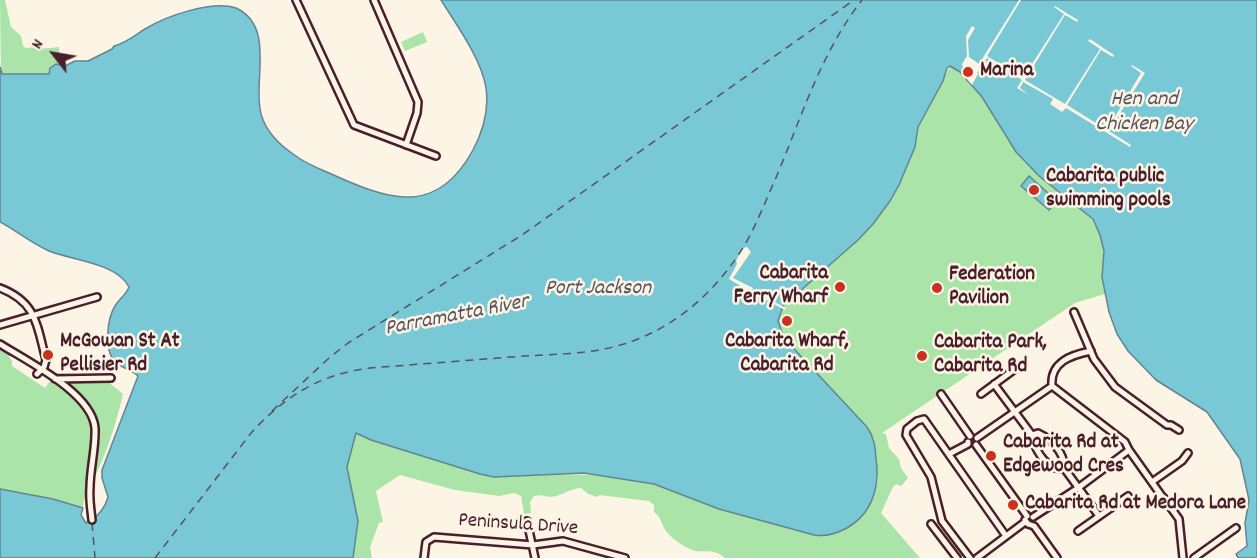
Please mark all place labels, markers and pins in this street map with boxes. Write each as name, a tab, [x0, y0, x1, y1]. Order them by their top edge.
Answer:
place label: Marina	[980, 59, 1033, 85]
marker: Marina	[961, 65, 975, 79]
place label: Cabarita public swimming pools	[1046, 165, 1171, 215]
marker: Cabarita public swimming pools	[1027, 183, 1041, 197]
place label: Cabarita Ferry Wharf	[734, 262, 828, 312]
place label: Federation Pavilion	[949, 263, 1035, 313]
marker: Cabarita Ferry Wharf	[833, 280, 847, 294]
marker: Federation Pavilion	[930, 281, 944, 295]
marker: Cabarita Wharf, Cabarita Rd	[780, 314, 794, 328]
place label: McGowan St At Pellisier Rd	[60, 330, 180, 380]
place label: Cabarita Wharf, Cabarita Rd	[725, 330, 849, 380]
place label: Cabarita Park, Cabarita Rd	[934, 331, 1047, 381]
marker: McGowan St At Pellisier Rd	[41, 348, 55, 362]
marker: Cabarita Park, Cabarita Rd	[915, 349, 929, 363]
place label: Cabarita Rd at Edgewood Cres	[1003, 431, 1124, 481]
marker: Cabarita Rd at Edgewood Cres	[984, 449, 998, 463]
place label: Cabarita Rd at Medora Lane	[1025, 492, 1246, 518]
marker: Cabarita Rd at Medora Lane	[1006, 498, 1020, 512]

